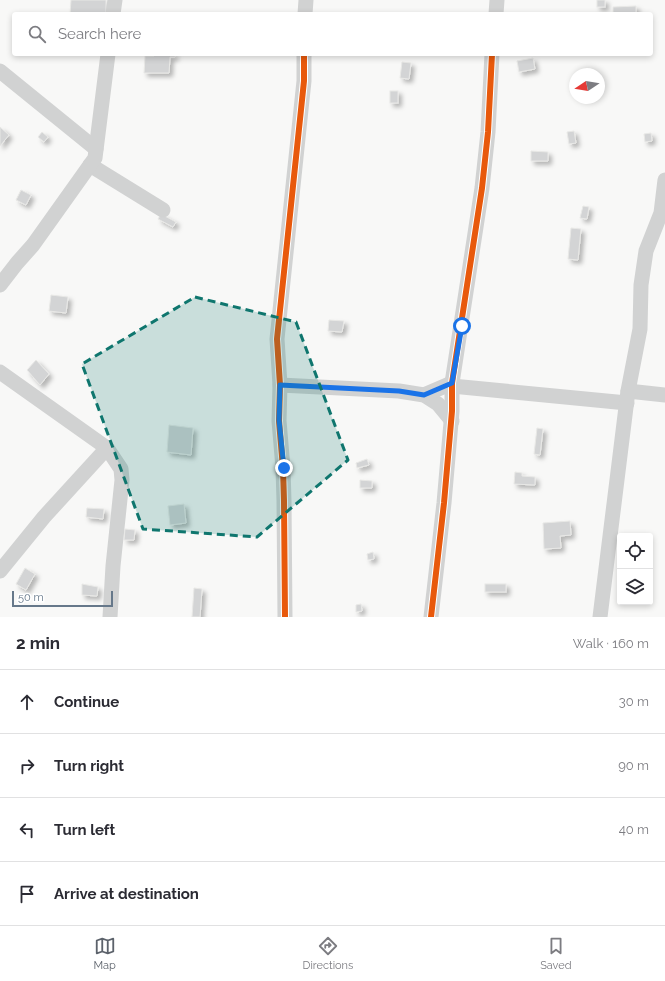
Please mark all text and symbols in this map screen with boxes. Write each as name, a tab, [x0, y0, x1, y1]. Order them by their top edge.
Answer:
search box	[12, 12, 653, 56]
icon: search	[26, 23, 48, 45]
text: Search here	[58, 25, 141, 43]
north arrow	[569, 68, 605, 104]
route start	[453, 317, 471, 335]
route end	[275, 459, 293, 477]
map controls	[617, 533, 653, 605]
button: locate	[617, 533, 653, 569]
button: layers	[617, 569, 653, 605]
scale bar	[12, 589, 113, 608]
text: 50 m	[18, 591, 44, 604]
text: 2 min	[16, 633, 60, 653]
text: Walk · 160 m	[573, 636, 649, 651]
icon: ahead	[16, 691, 38, 713]
text: Continue	[54, 693, 119, 711]
text: 30 m	[619, 694, 649, 709]
icon: right	[16, 755, 38, 777]
text: Turn right	[54, 757, 124, 775]
text: 90 m	[618, 758, 649, 773]
icon: left	[16, 819, 38, 841]
text: Turn left	[54, 821, 115, 839]
text: 40 m	[619, 822, 649, 837]
icon: arrive	[16, 883, 38, 905]
text: Arrive at destination	[54, 885, 199, 903]
tab: Map	[93, 935, 116, 972]
tab: Directions	[303, 935, 353, 972]
tab: Saved	[540, 935, 572, 972]

